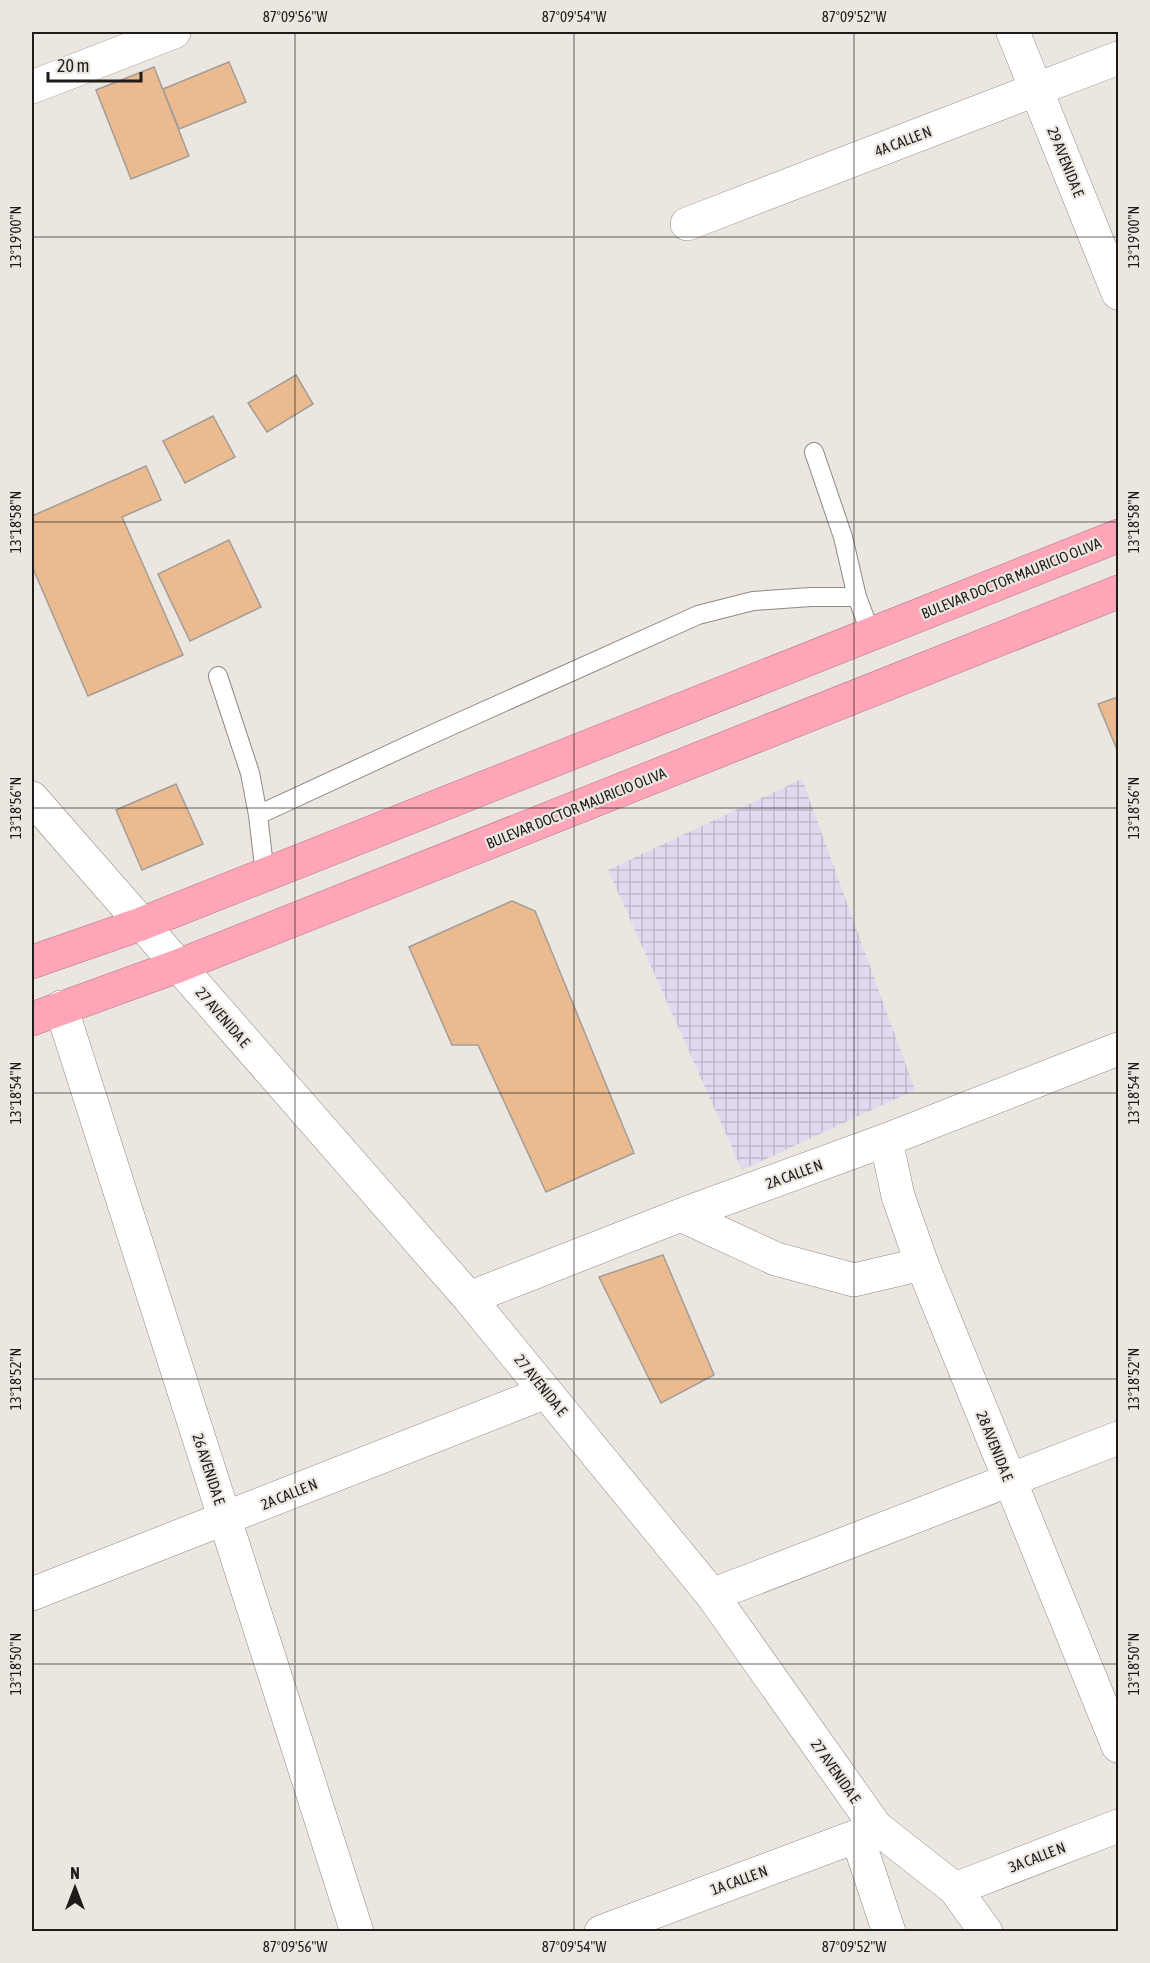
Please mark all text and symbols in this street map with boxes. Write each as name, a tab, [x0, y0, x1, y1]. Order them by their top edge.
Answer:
text: 87°09'56"W	[263, 8, 327, 25]
text: 87°09'54"W	[542, 8, 606, 25]
text: 87°09'52"W	[822, 8, 886, 25]
scale bar	[48, 45, 141, 83]
text: 20 m	[57, 55, 89, 76]
street label: 4A CALLE N	[872, 122, 934, 160]
street label: 29 AVENIDA E	[1044, 125, 1088, 200]
text: 13°19'00"N	[7, 206, 24, 268]
text: 13°19'00"N	[1125, 206, 1142, 268]
text: 13°18'58"N	[7, 491, 24, 553]
text: 13°18'58"N	[1125, 491, 1142, 553]
street label: BULEVAR DOCTOR MAURICIO OLIVA	[919, 534, 1104, 622]
street label: BULEVAR DOCTOR MAURICIO OLIVA	[484, 764, 669, 852]
text: 13°18'56"N	[7, 777, 24, 839]
text: 13°18'56"N	[1125, 777, 1142, 839]
street label: 27 AVENIDA E	[192, 984, 254, 1051]
text: 13°18'54"N	[7, 1062, 24, 1124]
text: 13°18'54"N	[1125, 1062, 1142, 1124]
street label: 2A CALLE N	[763, 1156, 825, 1192]
text: 13°18'52"N	[7, 1348, 24, 1410]
text: 13°18'52"N	[1125, 1348, 1142, 1410]
street label: 27 AVENIDA E	[511, 1351, 571, 1420]
street label: 28 AVENIDA E	[973, 1409, 1017, 1484]
street label: 26 AVENIDA E	[190, 1431, 229, 1507]
street label: 2A CALLE N	[258, 1475, 320, 1513]
text: 13°18'50"N	[7, 1633, 24, 1695]
text: 13°18'50"N	[1125, 1633, 1142, 1695]
street label: 27 AVENIDA E	[808, 1736, 864, 1807]
street label: 3A CALLE N	[1006, 1838, 1068, 1876]
north arrow	[45, 1858, 105, 1918]
street label: 1A CALLE N	[708, 1862, 770, 1898]
text: N	[70, 1864, 80, 1882]
text: 87°09'56"W	[263, 1938, 327, 1955]
text: 87°09'54"W	[542, 1938, 606, 1955]
text: 87°09'52"W	[822, 1938, 886, 1955]

